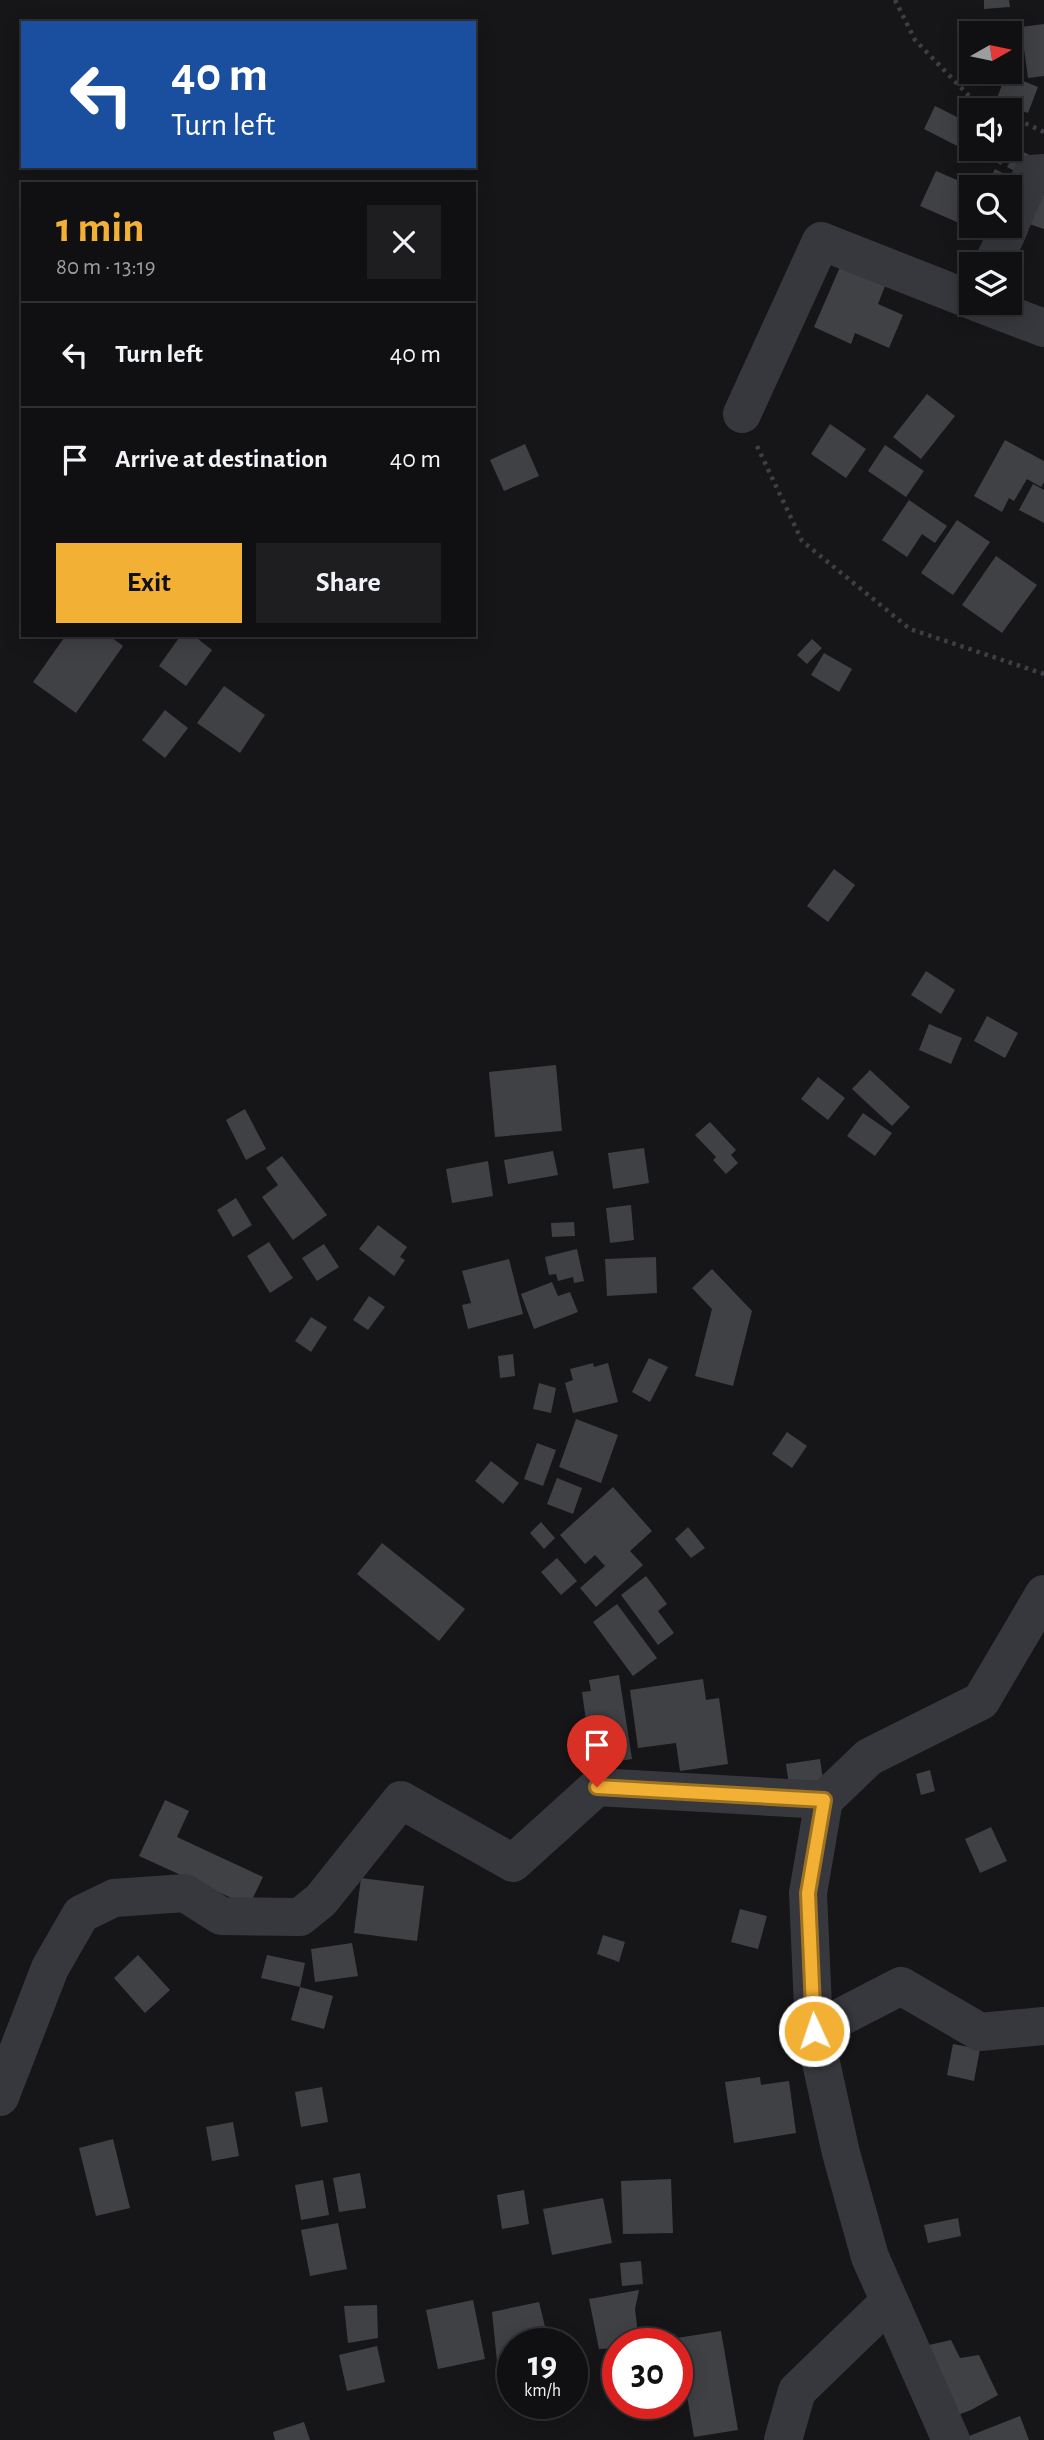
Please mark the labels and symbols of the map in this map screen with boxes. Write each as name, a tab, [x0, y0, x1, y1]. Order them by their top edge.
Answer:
north arrow	[959, 21, 1022, 84]
pin	[567, 1715, 627, 1787]
position arrow	[777, 1994, 851, 2068]
speed limit sign: 30	[602, 2328, 693, 2419]

